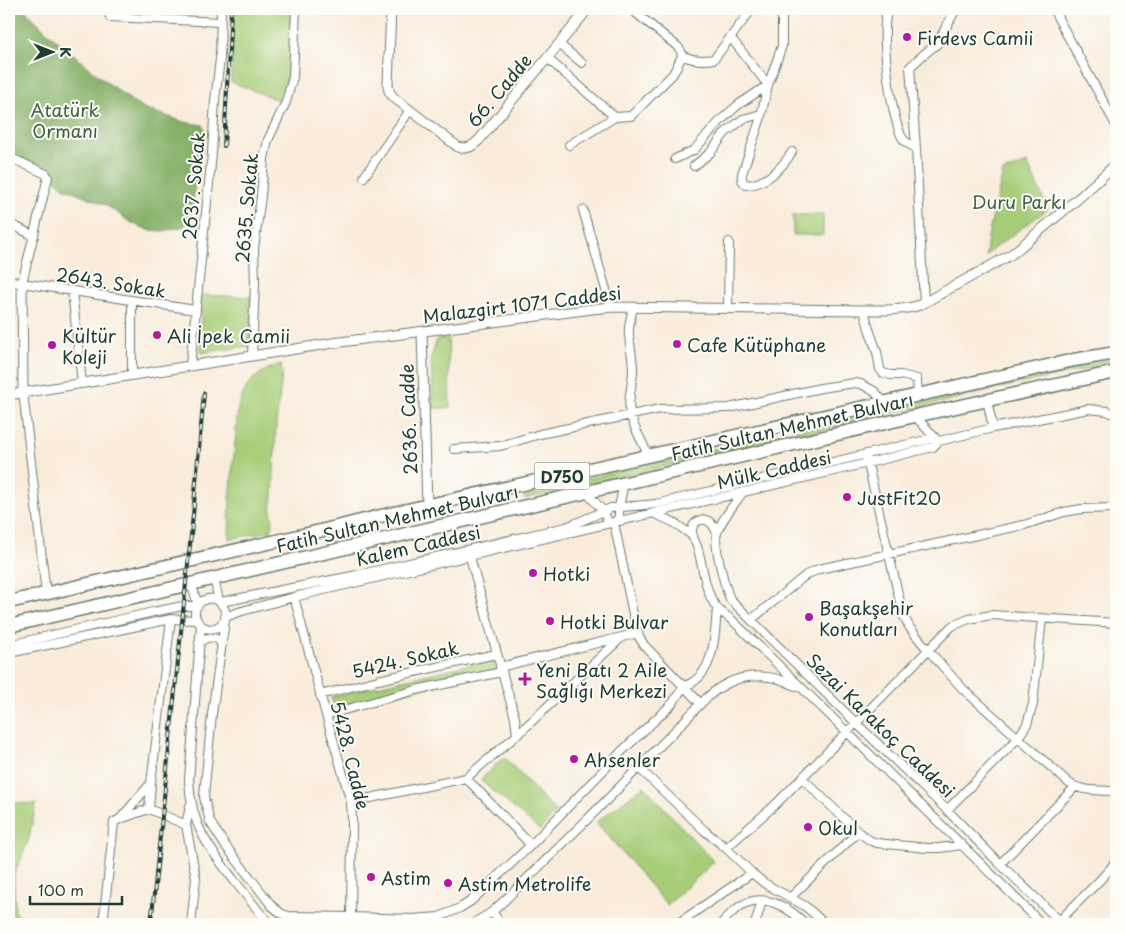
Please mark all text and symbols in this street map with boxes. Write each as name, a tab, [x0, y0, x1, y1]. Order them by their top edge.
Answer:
place label: Firdevs Camii	[917, 24, 1034, 51]
north arrow	[28, 28, 78, 78]
marker: Firdevs Camii	[901, 31, 913, 43]
text: K	[55, 47, 76, 57]
street label: 66. Cadde	[460, 47, 538, 133]
park label: Atatürk Ormanı	[30, 96, 100, 144]
street label: 2637. Sokak	[175, 131, 211, 241]
street label: 2635. Sokak	[228, 152, 264, 264]
park label: Duru Parkı	[971, 188, 1067, 215]
street label: 2643. Sokak	[54, 260, 168, 304]
street label: Malazgirt 1071 Caddesi	[421, 278, 623, 330]
place label: Kültür Koleji	[62, 322, 117, 370]
place label: Ali İpek Camii	[167, 322, 290, 349]
marker: Ali İpek Camii	[151, 329, 163, 341]
place label: Cafe Kütüphane	[687, 331, 826, 358]
marker: Cafe Kütüphane	[671, 338, 683, 350]
marker: Kültür Koleji	[46, 339, 58, 351]
street label: 2636. Cadde	[393, 363, 423, 475]
street label: Fatih Sultan Mehmet Bulvarı	[668, 385, 916, 467]
street label: Mülk Caddesi	[714, 443, 834, 495]
road number: D750	[534, 462, 590, 490]
street label: Fatih Sultan Mehmet Bulvarı	[273, 477, 521, 559]
place label: JustFit20	[857, 484, 941, 511]
marker: JustFit20	[841, 491, 853, 503]
street label: Kalem Caddesi	[353, 518, 483, 572]
place label: Hotki	[543, 560, 590, 587]
marker: Hotki	[527, 567, 539, 579]
place label: Başakşehir Konutları	[819, 594, 914, 642]
place label: Hotki Bulvar	[560, 608, 669, 635]
marker: Başakşehir Konutları	[803, 611, 815, 623]
marker: Hotki Bulvar	[544, 615, 556, 627]
street label: 5424. Sokak	[349, 634, 461, 684]
street label: Sezai Karakoç Caddesi	[801, 647, 961, 803]
place label: Yeni Batı 2 Aile Sağlığı Merkezi	[536, 656, 667, 704]
marker: Yeni Batı 2 Aile Sağlığı Merkezi	[518, 672, 532, 686]
street label: 5428. Cadde	[324, 698, 378, 812]
place label: Ahsenler	[584, 746, 661, 773]
marker: Ahsenler	[568, 753, 580, 765]
place label: Okul	[818, 814, 858, 841]
marker: Okul	[802, 821, 814, 833]
place label: Astim	[381, 864, 431, 891]
place label: Astim Metrolife	[458, 870, 591, 897]
marker: Astim	[365, 871, 377, 883]
scale bar	[30, 873, 122, 905]
marker: Astim Metrolife	[442, 877, 454, 889]
text: 100 m	[38, 878, 84, 901]

